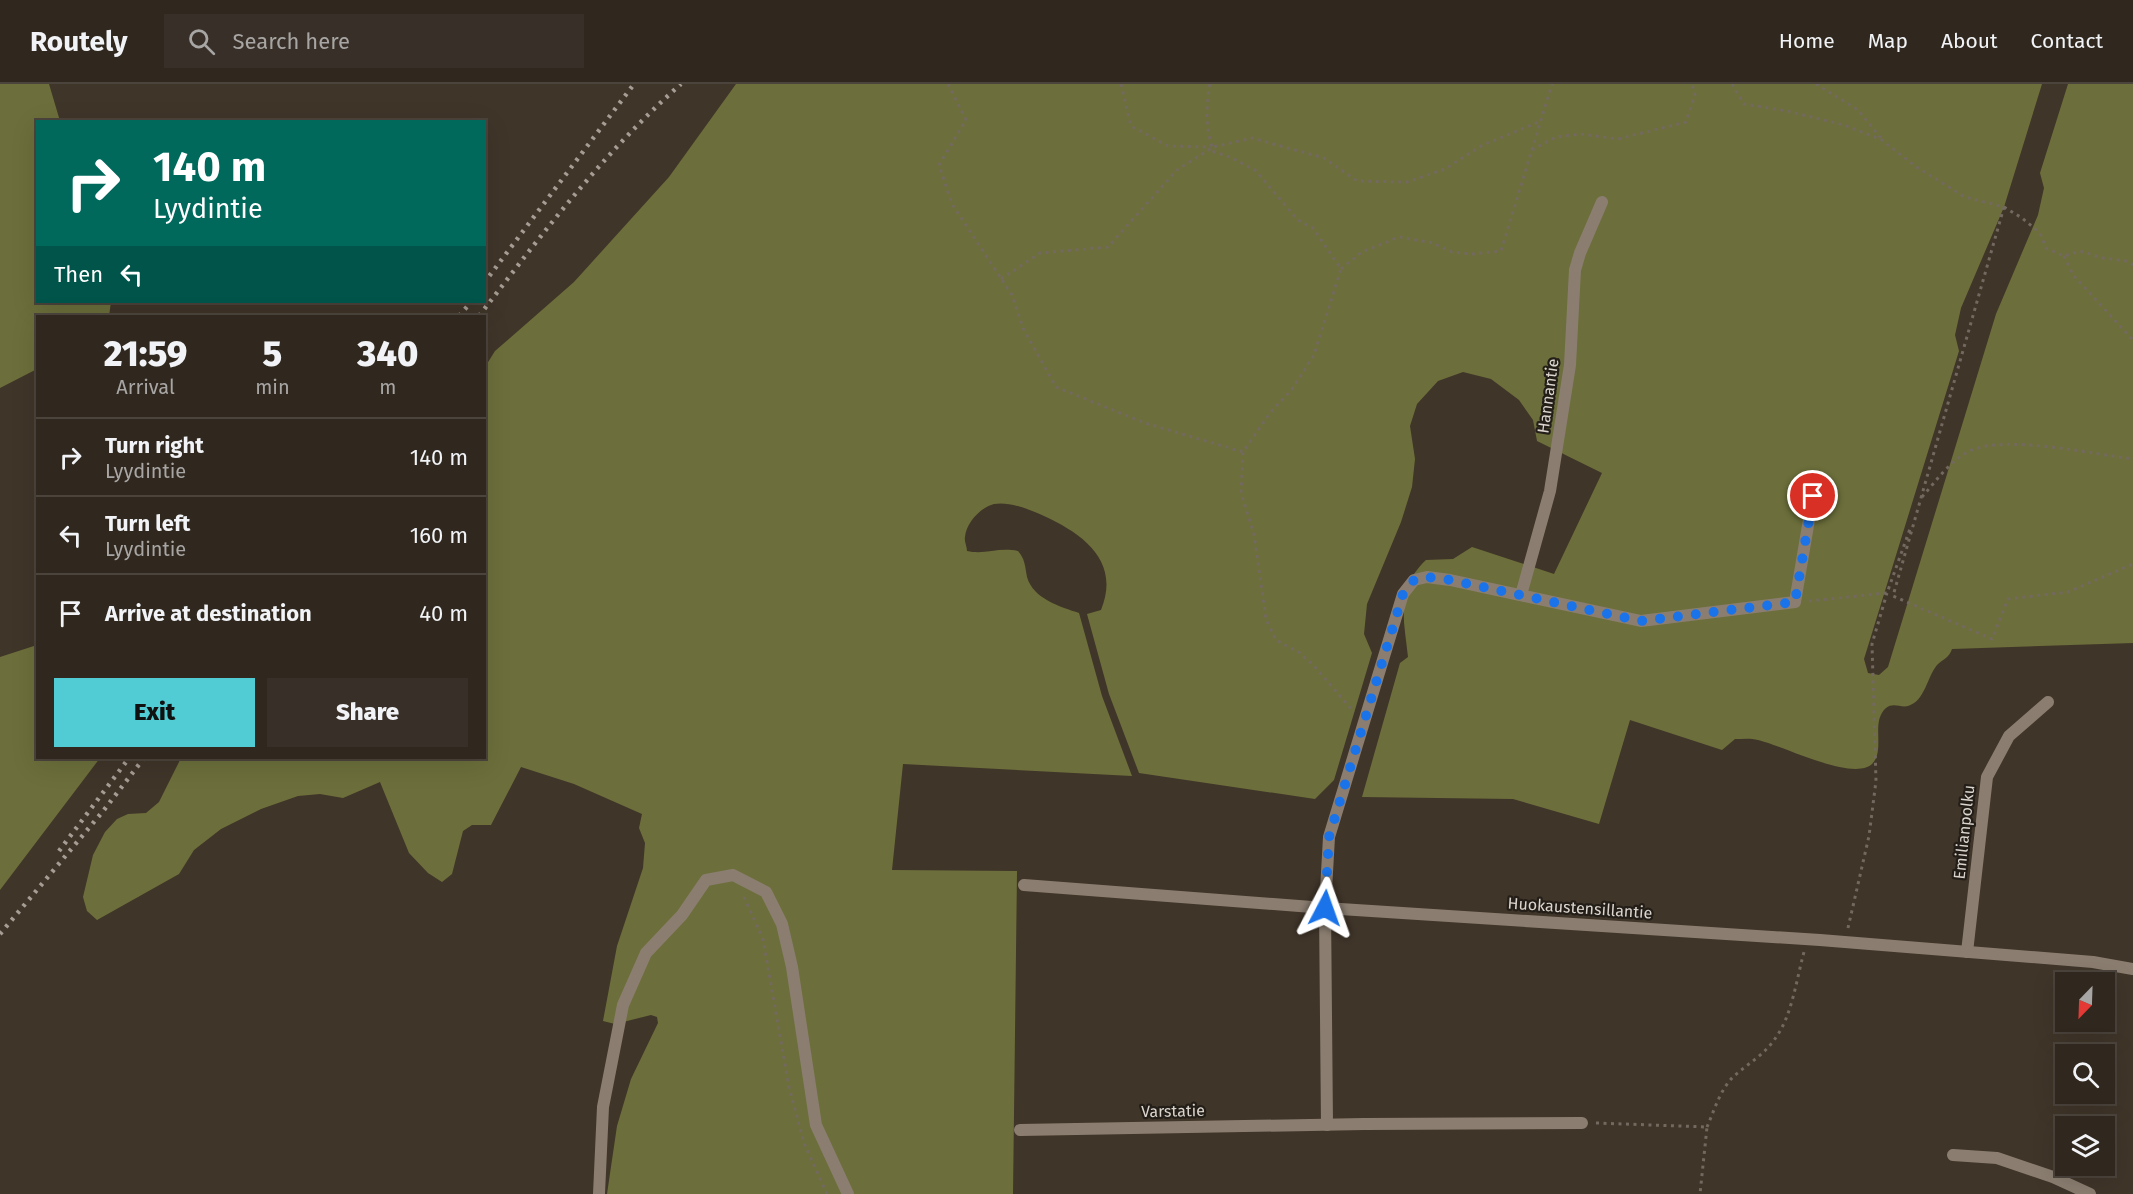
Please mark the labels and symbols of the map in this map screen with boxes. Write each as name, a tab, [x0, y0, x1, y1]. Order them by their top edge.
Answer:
street label: Hannantie	[1533, 357, 1563, 435]
pin	[1787, 470, 1838, 521]
street label: Emilianpolku	[1950, 784, 1978, 880]
position arrow	[1293, 876, 1357, 940]
street label: Huokaustensillantie	[1507, 893, 1653, 923]
north arrow	[2055, 972, 2115, 1032]
street label: Varstatie	[1141, 1101, 1205, 1121]

